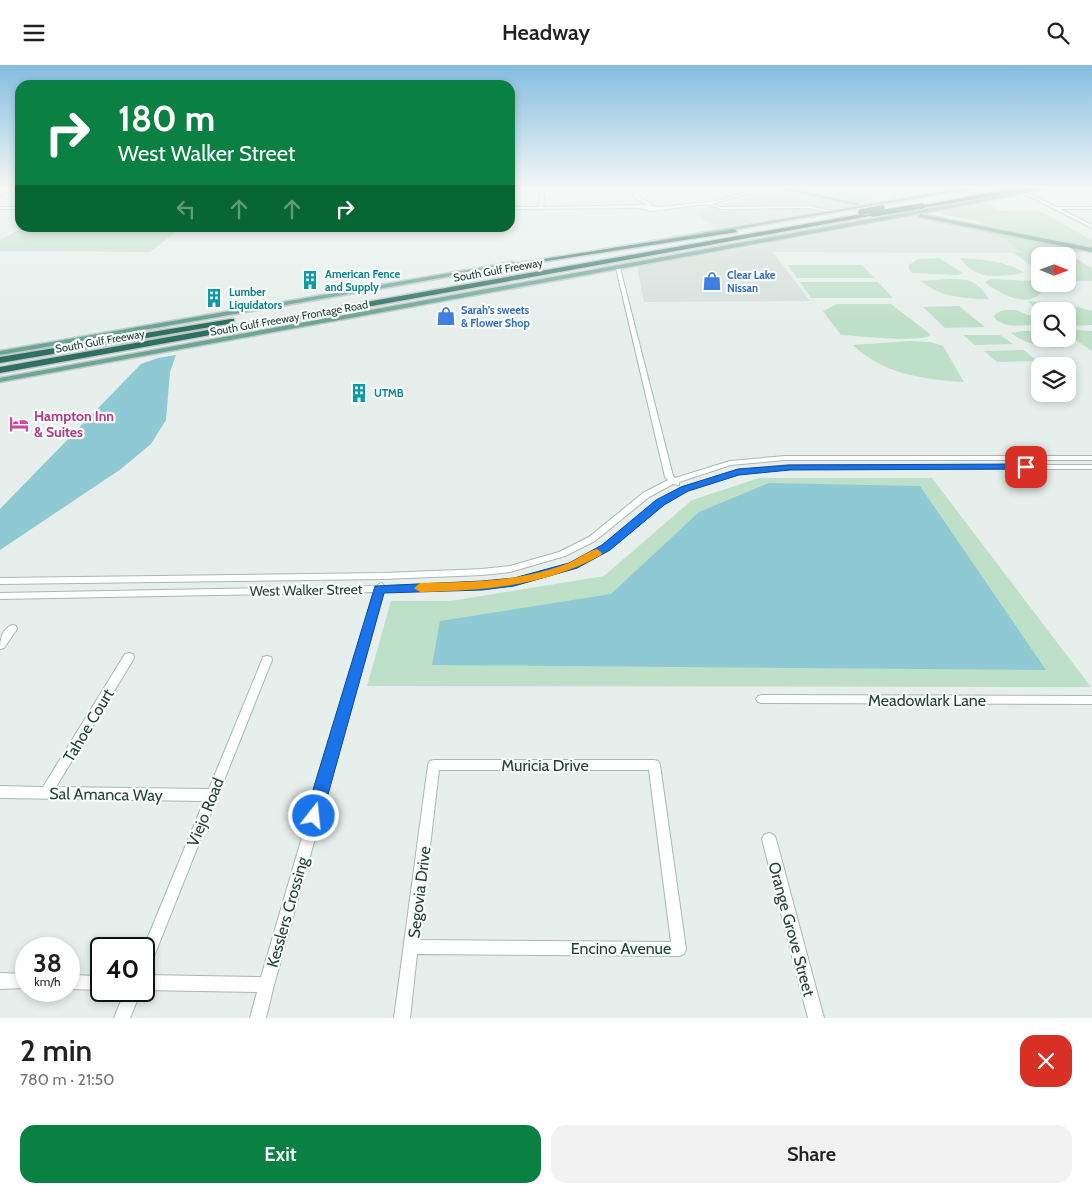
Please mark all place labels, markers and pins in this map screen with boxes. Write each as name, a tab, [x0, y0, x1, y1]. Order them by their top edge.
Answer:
place label: American Fence and Supply	[325, 267, 400, 294]
place label: Clear Lake Nissan	[727, 268, 776, 295]
building icon: American Fence and Supply	[299, 269, 321, 291]
shop icon: Clear Lake Nissan	[701, 270, 723, 292]
place label: Lumber Liquidators	[229, 285, 282, 312]
building icon: Lumber Liquidators	[203, 287, 225, 309]
place label: Sarah’s sweets & Flower Shop	[461, 303, 530, 330]
shop icon: Sarah’s sweets & Flower Shop	[435, 305, 457, 327]
building icon: UTMB	[348, 382, 370, 404]
place label: UTMB	[374, 386, 404, 400]
place label: Hampton Inn & Suites	[34, 407, 114, 441]
hotel icon: Hampton Inn & Suites	[8, 413, 30, 435]
pin	[1005, 446, 1047, 488]

